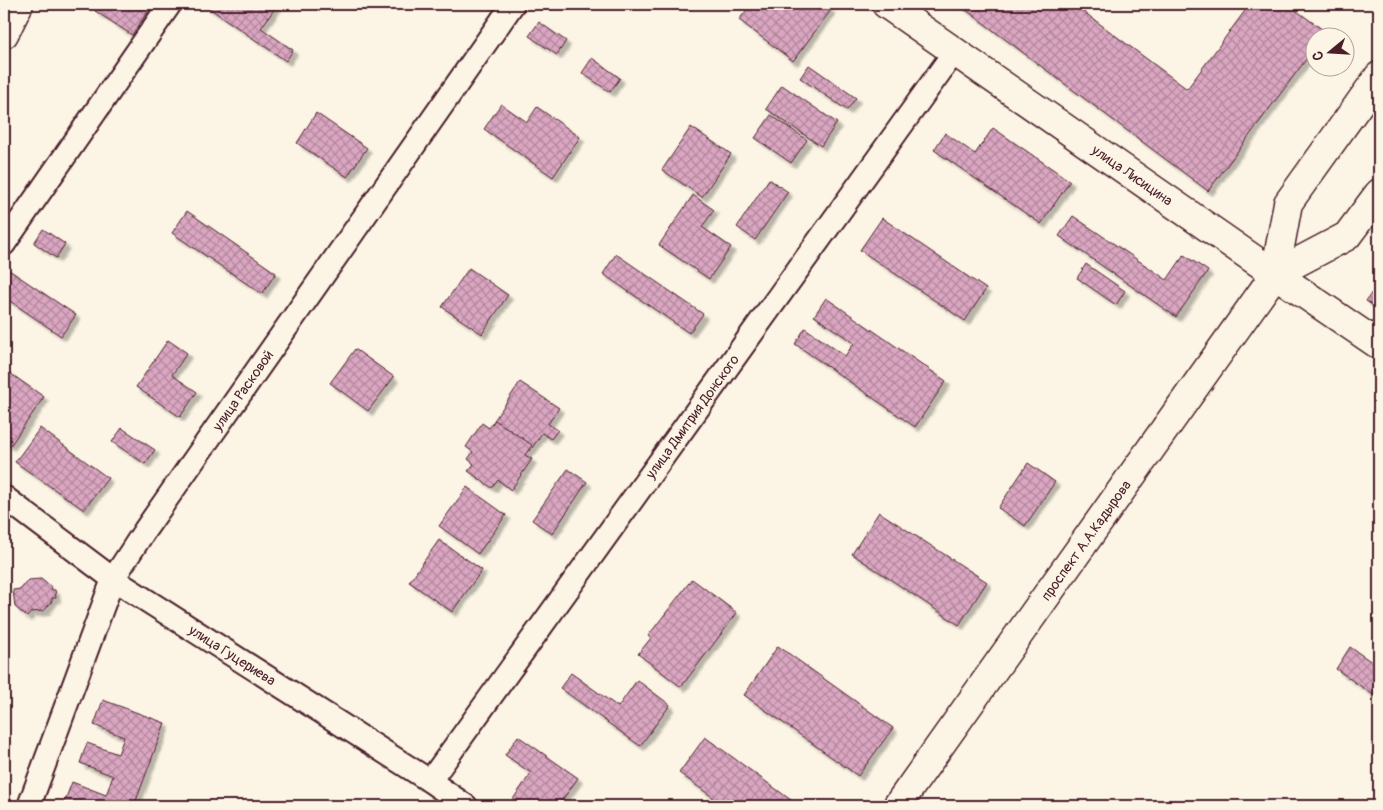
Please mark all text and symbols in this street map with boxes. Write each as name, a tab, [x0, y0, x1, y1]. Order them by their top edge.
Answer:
north arrow	[1306, 28, 1356, 78]
text: С	[1309, 49, 1328, 63]
street label: улица Лисицина	[1088, 141, 1176, 209]
street label: улица Расковой	[208, 347, 277, 435]
street label: улица Дмитрия Донского	[641, 351, 743, 483]
street label: проспект А.А.Кадырова	[1037, 477, 1134, 604]
street label: улица Гуцериева	[185, 621, 279, 689]

